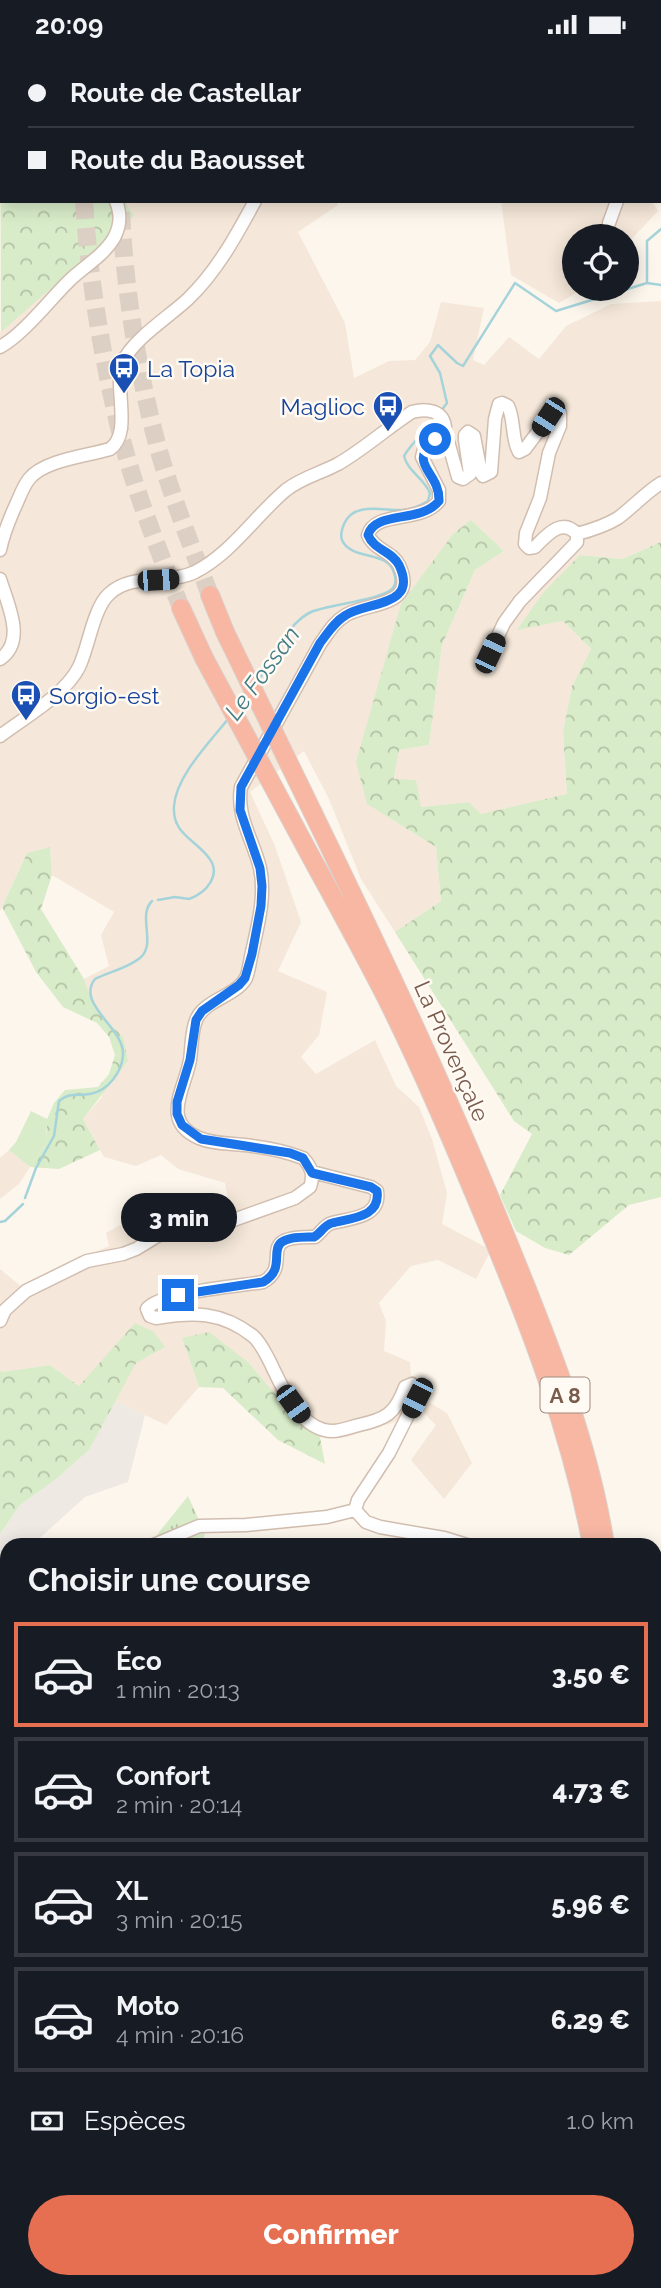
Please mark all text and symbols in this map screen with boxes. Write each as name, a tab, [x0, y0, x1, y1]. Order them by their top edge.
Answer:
text: 20:09	[35, 10, 103, 40]
text: Route de Castellar	[70, 78, 301, 108]
text: Route du Baousset	[70, 145, 305, 175]
map controls	[562, 224, 639, 301]
button: locate	[562, 224, 639, 301]
bus stop icon: La Topia	[107, 351, 141, 395]
place label: La Topia	[147, 355, 235, 382]
bus stop icon: Maglioc	[371, 389, 405, 433]
place label: Maglioc	[281, 393, 365, 420]
car	[528, 394, 569, 440]
route start	[419, 423, 451, 455]
car	[137, 568, 180, 592]
water label: Le Fossan	[218, 621, 306, 725]
car	[472, 630, 509, 676]
bus stop icon: Sorgio-est	[9, 678, 43, 722]
place label: Sorgio-est	[49, 682, 160, 709]
street label: La Provençale	[409, 977, 495, 1125]
callout: 3 min	[120, 1193, 236, 1243]
text: 3 min	[149, 1204, 209, 1231]
route end	[162, 1279, 194, 1311]
car	[399, 1375, 436, 1421]
road number: A 8	[540, 1377, 590, 1413]
car	[273, 1381, 314, 1427]
text: Choisir une course	[28, 1561, 311, 1598]
icon: car	[32, 1643, 95, 1706]
text: Éco	[116, 1646, 162, 1676]
text: 3.50 €	[552, 1660, 630, 1690]
text: 1 min · 20:13	[116, 1676, 240, 1703]
icon: car	[32, 1758, 95, 1821]
text: Confort	[116, 1761, 210, 1791]
text: 4.73 €	[553, 1775, 630, 1805]
text: 2 min · 20:14	[116, 1791, 242, 1818]
icon: car	[32, 1873, 95, 1936]
text: XL	[116, 1876, 148, 1906]
text: 5.96 €	[551, 1890, 630, 1920]
text: 3 min · 20:15	[116, 1906, 243, 1933]
icon: car	[32, 1988, 95, 2051]
text: Moto	[116, 1991, 179, 2021]
text: 6.29 €	[551, 2005, 630, 2035]
text: 4 min · 20:16	[116, 2021, 244, 2048]
icon: cash	[28, 2102, 66, 2140]
text: Espèces	[84, 2106, 186, 2136]
text: 1.0 km	[567, 2107, 634, 2134]
button: Confirmer	[28, 2195, 634, 2275]

